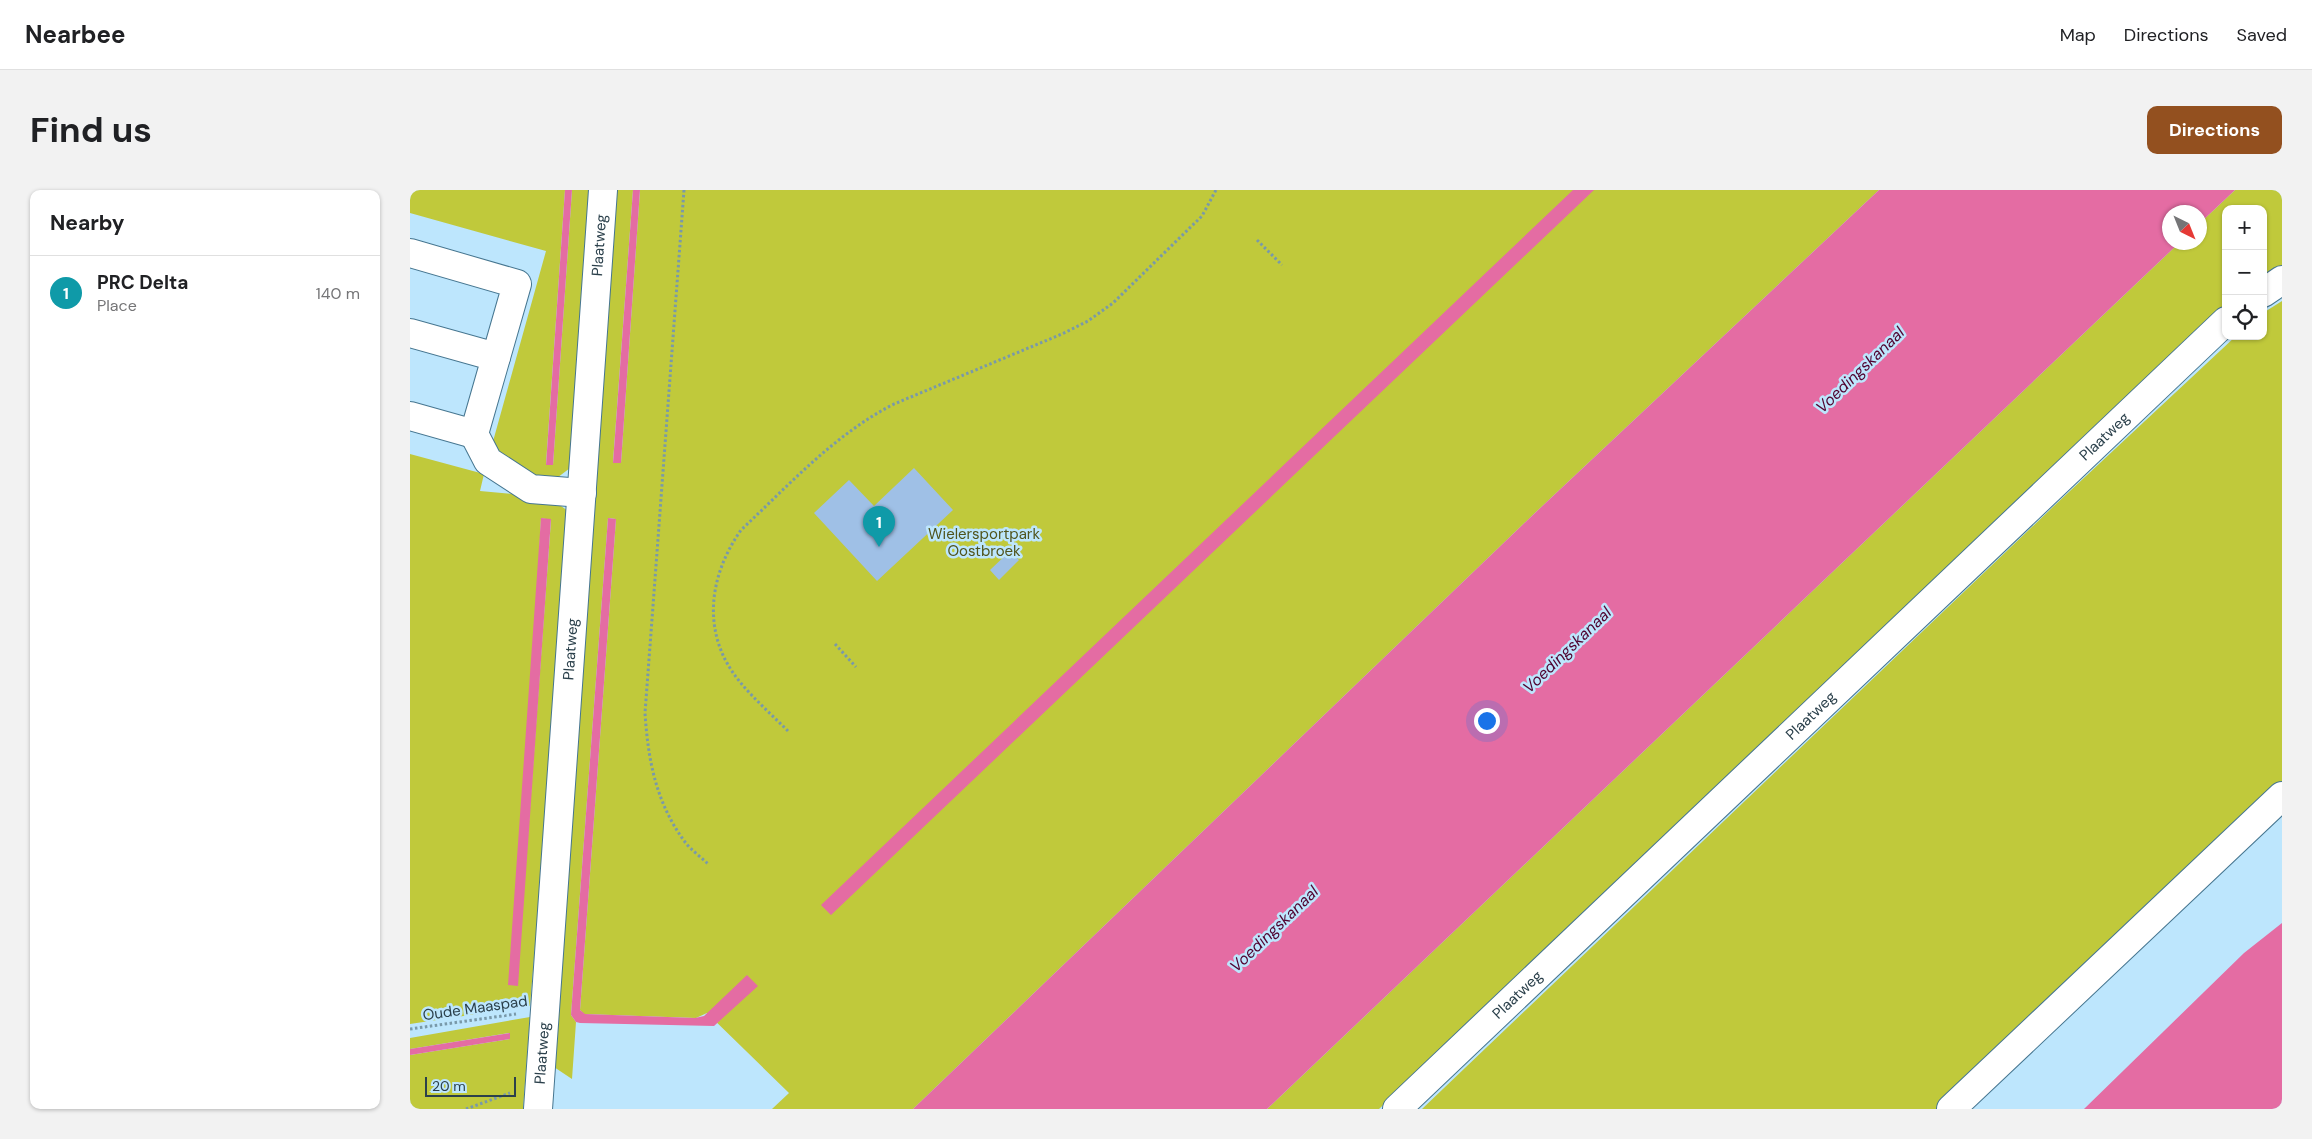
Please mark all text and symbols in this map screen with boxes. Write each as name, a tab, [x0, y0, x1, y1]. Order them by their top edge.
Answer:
text: Nearbee	[25, 19, 125, 50]
text: Map	[2060, 23, 2096, 47]
text: Directions	[2124, 23, 2209, 47]
text: Saved	[2237, 23, 2287, 47]
button: Directions	[2147, 106, 2282, 154]
text: Find us	[30, 107, 152, 153]
north arrow	[2162, 205, 2207, 250]
map controls	[2222, 205, 2267, 340]
button: +	[2222, 205, 2267, 250]
text: Nearby	[50, 209, 124, 237]
street label: Plaatweg	[587, 213, 611, 277]
button: −	[2222, 250, 2267, 295]
text: PRC Delta	[97, 270, 188, 295]
text: 1	[63, 283, 69, 304]
text: 140 m	[316, 283, 360, 304]
text: Place	[97, 295, 137, 316]
button: locate	[2222, 295, 2267, 340]
water label: Voedingskanaal	[1811, 322, 1909, 418]
street label: Plaatweg	[2075, 408, 2134, 465]
pin: 1	[863, 506, 895, 547]
park label: Wielersportpark Oostbroek	[928, 524, 1040, 561]
water label: Voedingskanaal	[1518, 602, 1616, 698]
street label: Plaatweg	[558, 617, 583, 681]
street label: Plaatweg	[1781, 687, 1840, 744]
your location	[1474, 708, 1500, 734]
water label: Voedingskanaal	[1225, 881, 1323, 977]
street label: Plaatweg	[1488, 966, 1547, 1023]
street label: Oude Maaspad	[421, 991, 529, 1025]
street label: Plaatweg	[530, 1021, 554, 1085]
scale bar	[425, 1074, 516, 1097]
text: 20 m	[432, 1077, 466, 1095]

